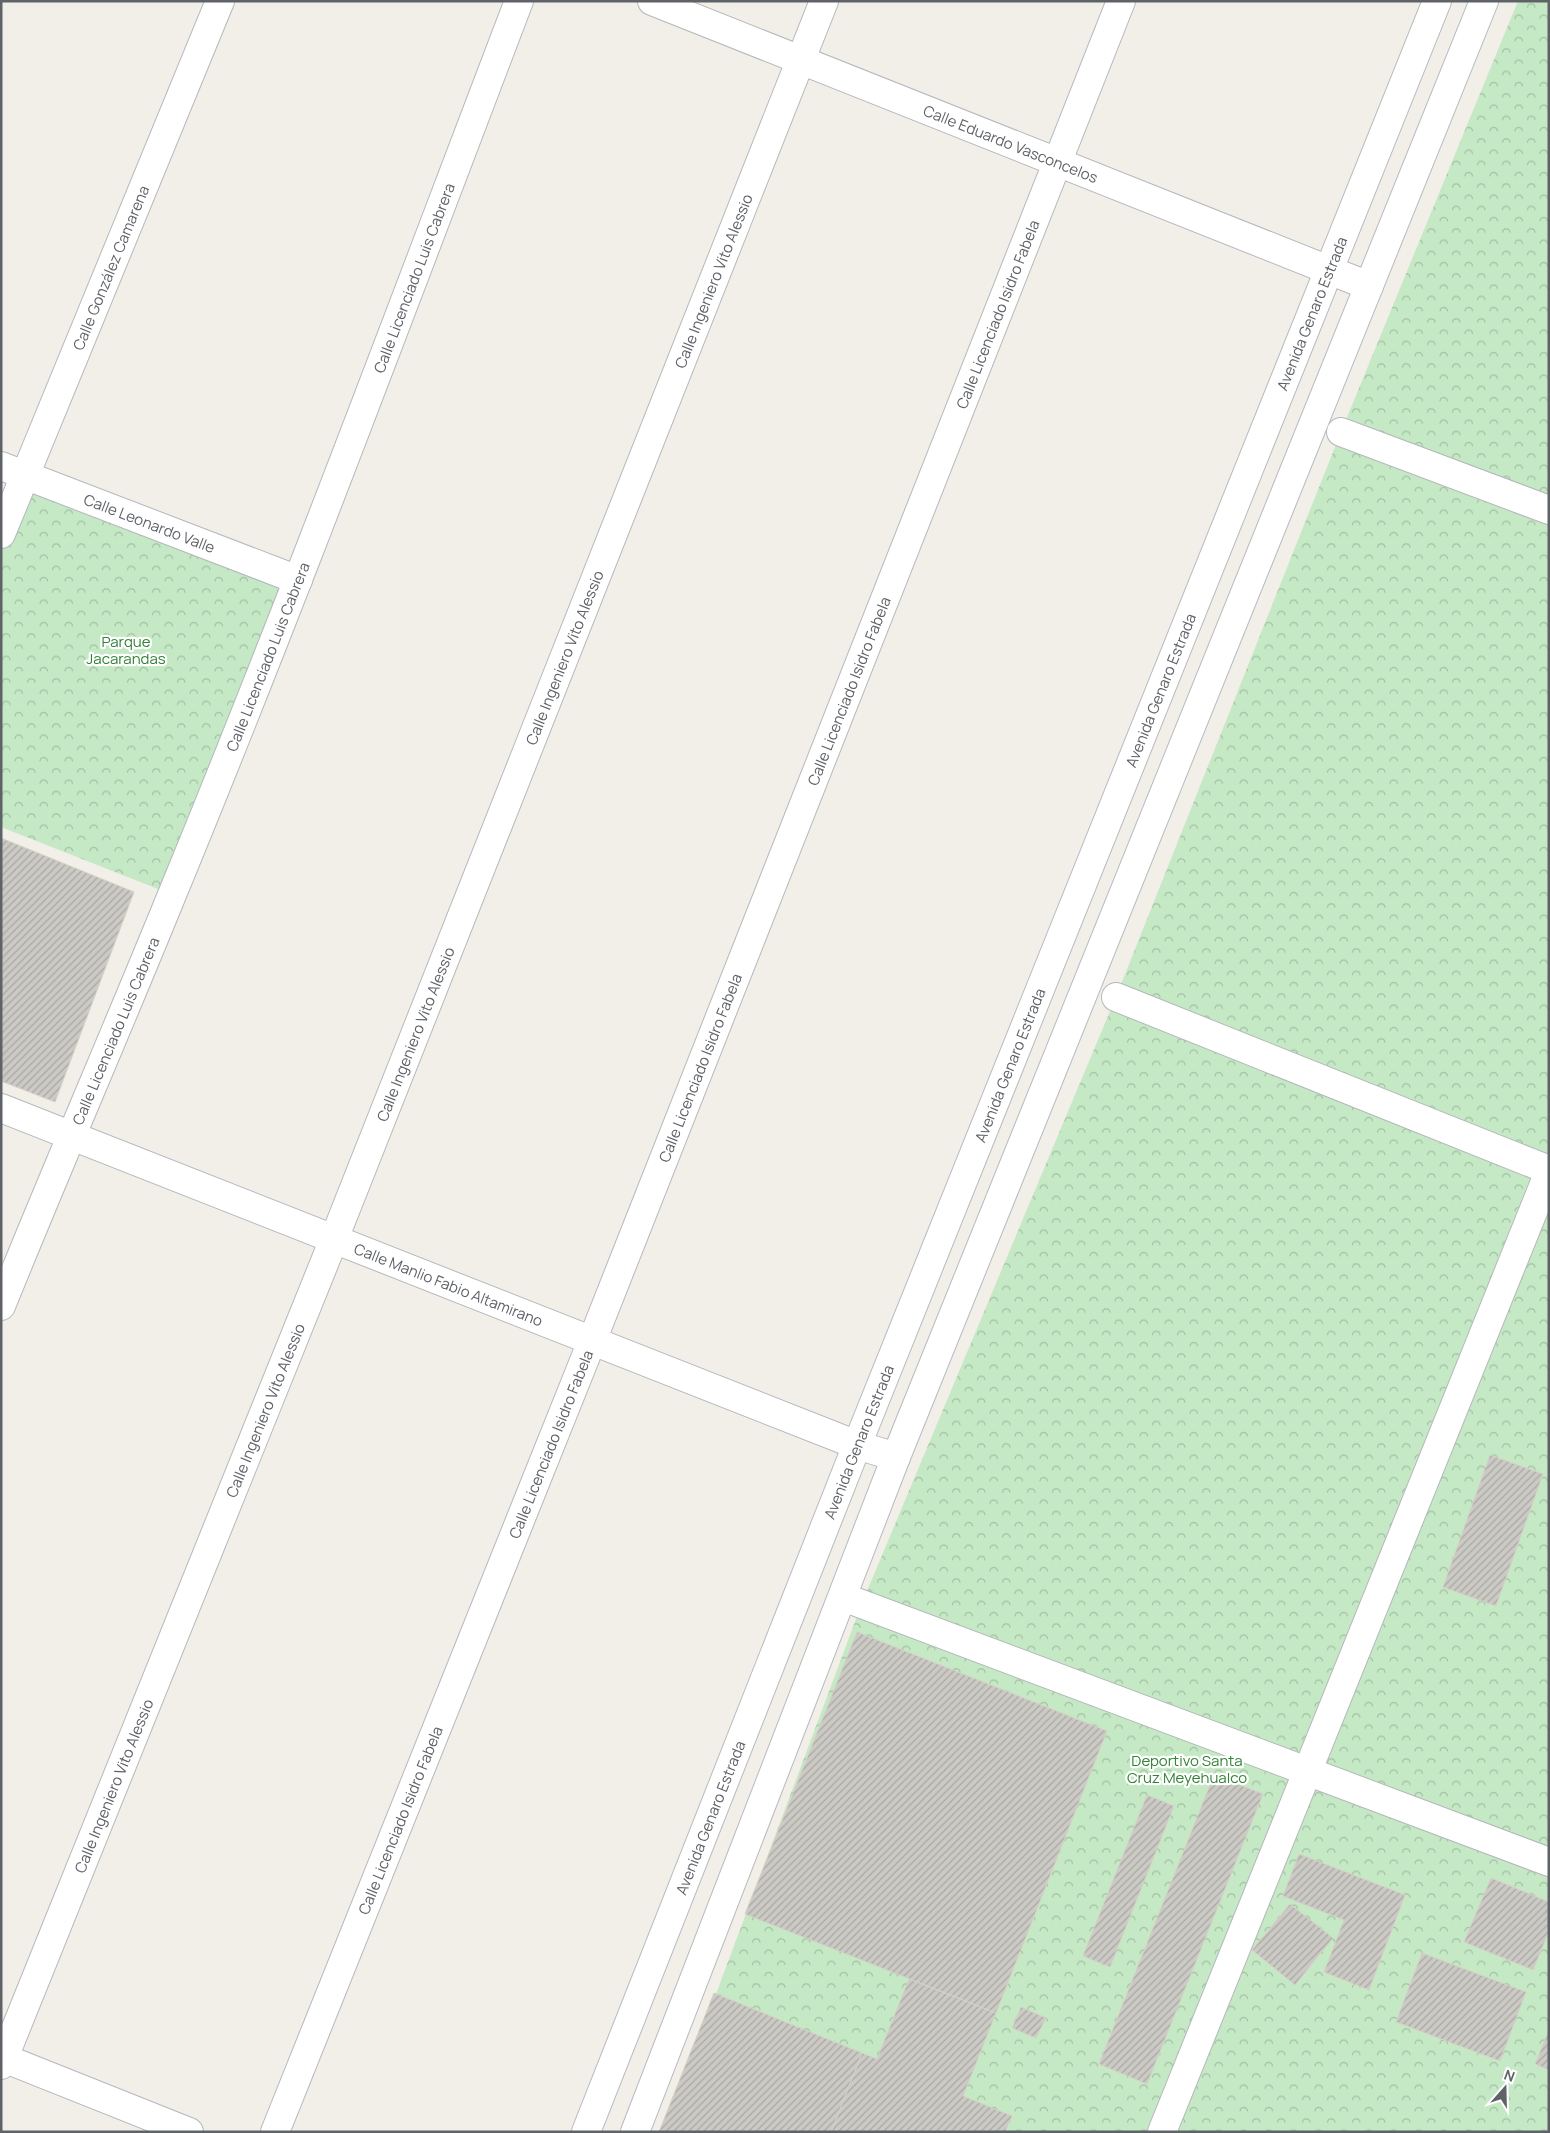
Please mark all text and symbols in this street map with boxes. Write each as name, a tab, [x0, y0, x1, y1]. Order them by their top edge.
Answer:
street label: Calle Eduardo Vasconcelos	[920, 99, 1101, 188]
street label: Calle Licenciado Luis Cabrera	[368, 180, 459, 376]
street label: Calle González Camarena	[67, 182, 154, 353]
street label: Calle Ingeniero Vito Alessio	[669, 190, 757, 371]
street label: Calle Licenciado Isidro Fabela	[951, 217, 1044, 412]
street label: Avenida Genaro Estrada	[1271, 233, 1352, 393]
street label: Calle Leonardo Valle	[81, 488, 218, 558]
street label: Calle Licenciado Luis Cabrera	[221, 559, 314, 754]
street label: Calle Ingeniero Vito Alessio	[520, 567, 608, 748]
street label: Calle Licenciado Isidro Fabela	[802, 593, 895, 788]
street label: Avenida Genaro Estrada	[1120, 610, 1201, 770]
park label: Parque Jacarandas	[86, 631, 166, 669]
street label: Calle Licenciado Luis Cabrera	[67, 934, 164, 1128]
street label: Calle Ingeniero Vito Alessio	[371, 944, 459, 1124]
street label: Calle Licenciado Isidro Fabela	[653, 970, 747, 1165]
street label: Avenida Genaro Estrada	[969, 985, 1050, 1145]
street label: Calle Manlio Fabio Altamirano	[351, 1238, 546, 1331]
street label: Calle Ingeniero Vito Alessio	[220, 1320, 310, 1500]
street label: Calle Licenciado Isidro Fabela	[503, 1347, 598, 1542]
street label: Avenida Genaro Estrada	[818, 1362, 899, 1522]
street label: Calle Ingeniero Vito Alessio	[69, 1696, 158, 1876]
street label: Calle Licenciado Isidro Fabela	[353, 1723, 447, 1917]
street label: Avenida Genaro Estrada	[670, 1737, 750, 1898]
park label: Deportivo Santa Cruz Meyehualco	[1127, 1750, 1247, 1788]
north arrow	[1480, 2063, 1530, 2113]
text: N	[1502, 2065, 1518, 2086]

